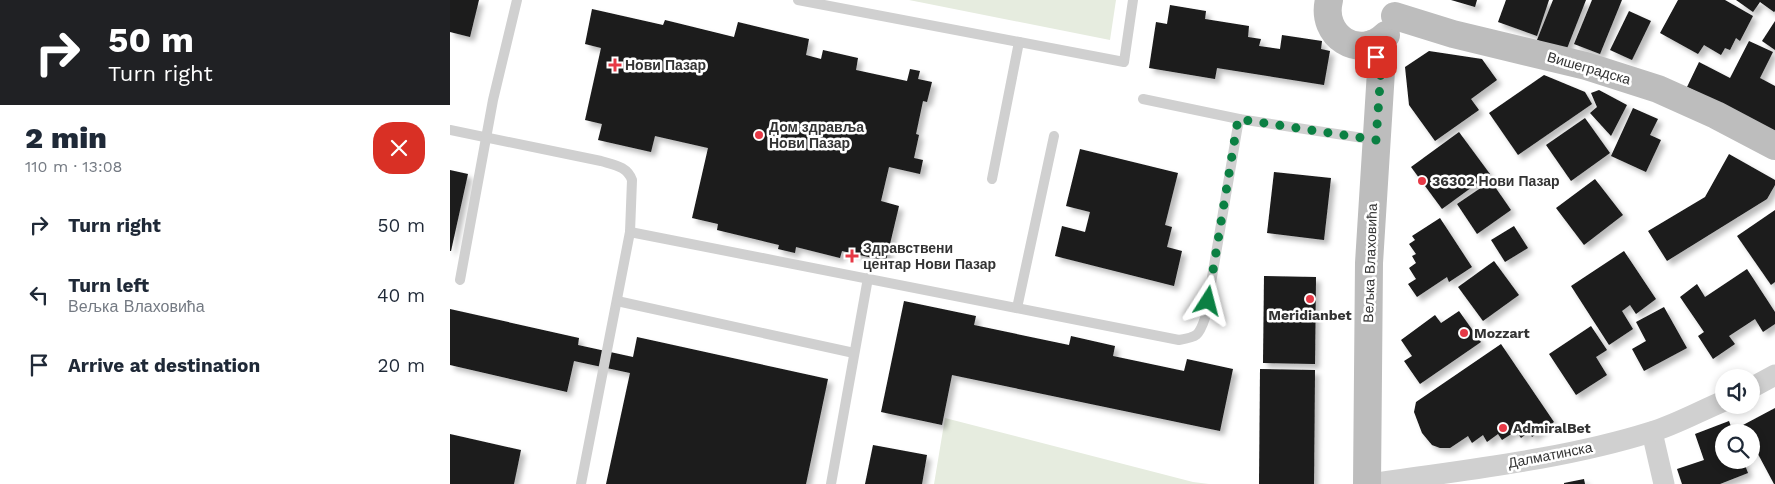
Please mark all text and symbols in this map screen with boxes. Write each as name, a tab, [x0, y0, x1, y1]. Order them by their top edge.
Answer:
text: 50 m	[108, 19, 194, 61]
icon: right	[25, 20, 90, 85]
pin	[1355, 36, 1397, 78]
icon: arrive	[1362, 43, 1390, 71]
street label: Вишеградска	[1545, 48, 1633, 88]
place label: Нови Пазар	[625, 57, 706, 73]
marker: Нови Пазар	[609, 59, 621, 71]
text: Turn right	[108, 61, 213, 86]
place label: Дом здравља Нови Пазар	[769, 119, 864, 151]
text: 2 min	[25, 120, 107, 155]
button: close	[373, 122, 425, 174]
marker: Дом здравља Нови Пазар	[753, 129, 765, 141]
text: 110 m · 13:08	[25, 157, 122, 176]
place label: 36302 Нови Пазар	[1432, 173, 1560, 189]
marker: 36302 Нови Пазар	[1416, 175, 1428, 187]
street label: Вељка Влаховића	[1360, 203, 1380, 323]
icon: right	[25, 211, 53, 239]
text: Turn right	[68, 214, 161, 237]
text: 50 m	[378, 214, 425, 237]
place label: Здравствени центар Нови Пазар	[863, 240, 996, 272]
marker: Здравствени центар Нови Пазар	[845, 249, 859, 263]
text: Turn left	[68, 274, 149, 297]
position arrow	[1181, 274, 1233, 326]
icon: left	[25, 281, 53, 309]
text: 40 m	[377, 284, 425, 307]
marker: Meridianbet	[1304, 293, 1316, 305]
text: Вељка Влаховића	[68, 297, 205, 316]
place label: Meridianbet	[1268, 307, 1352, 323]
place label: Mozzart	[1474, 325, 1530, 341]
marker: Mozzart	[1458, 327, 1470, 339]
icon: arrive	[25, 351, 53, 379]
text: Arrive at destination	[68, 354, 260, 377]
text: 20 m	[378, 354, 425, 377]
map controls	[1715, 369, 1760, 469]
button: sound	[1715, 369, 1760, 414]
place label: AdmiralBet	[1513, 420, 1591, 436]
marker: AdmiralBet	[1497, 422, 1509, 434]
button: search	[1715, 424, 1760, 469]
street label: Далматинска	[1506, 439, 1594, 471]

